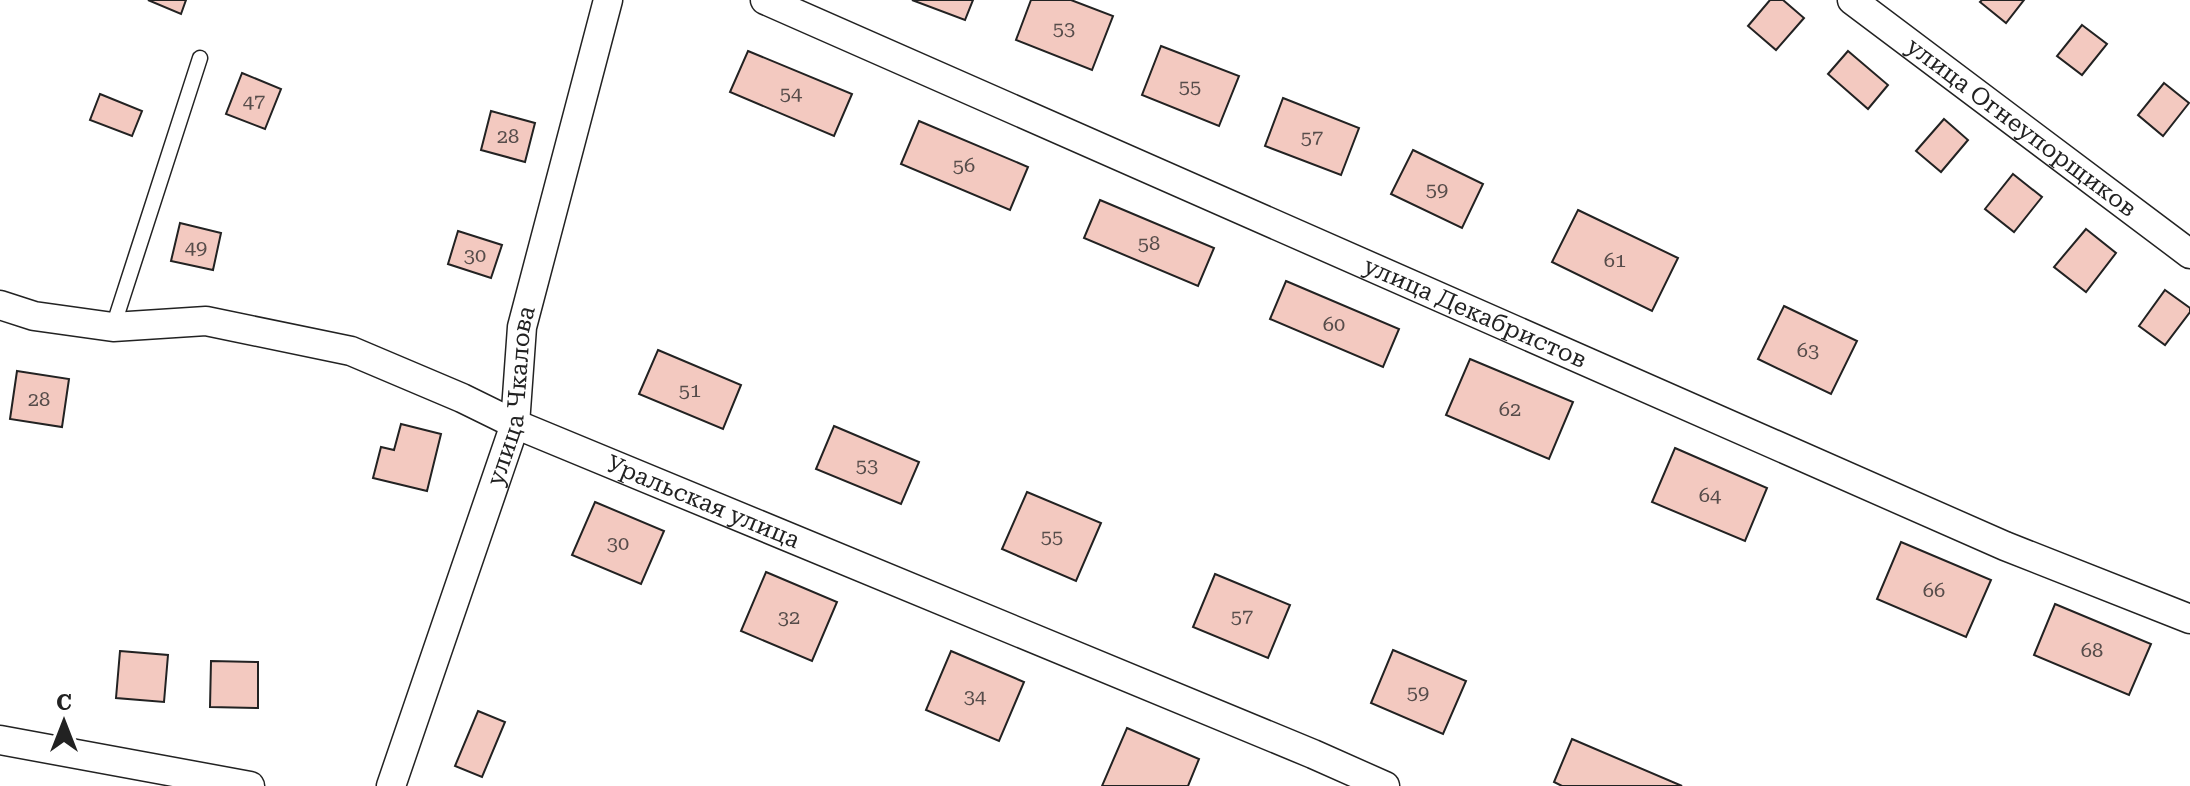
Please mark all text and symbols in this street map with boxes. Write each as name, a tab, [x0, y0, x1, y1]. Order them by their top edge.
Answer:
house number: 53	[1053, 16, 1075, 40]
street label: улица Огнеупорщиков	[1901, 32, 2142, 223]
house number: 55	[1179, 74, 1201, 98]
house number: 54	[780, 81, 803, 105]
house number: 47	[243, 89, 265, 113]
house number: 28	[497, 124, 519, 148]
house number: 57	[1301, 125, 1323, 149]
house number: 56	[953, 153, 975, 177]
house number: 59	[1426, 177, 1448, 201]
house number: 58	[1138, 231, 1160, 255]
house number: 49	[185, 235, 207, 259]
house number: 30	[464, 243, 486, 267]
house number: 61	[1604, 248, 1626, 272]
street label: улица Декабристов	[1359, 251, 1591, 374]
street label: улица Чкалова	[481, 303, 541, 489]
house number: 60	[1323, 312, 1345, 336]
house number: 63	[1797, 338, 1819, 362]
house number: 51	[679, 378, 701, 402]
house number: 28	[28, 387, 50, 411]
house number: 62	[1499, 397, 1521, 421]
street label: Уральская улица	[603, 449, 804, 554]
house number: 53	[856, 453, 878, 477]
house number: 64	[1699, 483, 1722, 507]
house number: 55	[1041, 524, 1063, 548]
house number: 30	[607, 531, 629, 555]
house number: 66	[1923, 578, 1945, 602]
house number: 57	[1231, 604, 1253, 628]
house number: 32	[778, 605, 800, 629]
house number: 68	[2081, 638, 2103, 662]
house number: 59	[1407, 680, 1429, 704]
north arrow	[24, 682, 104, 762]
house number: 34	[964, 684, 987, 708]
text: С	[56, 690, 72, 715]

